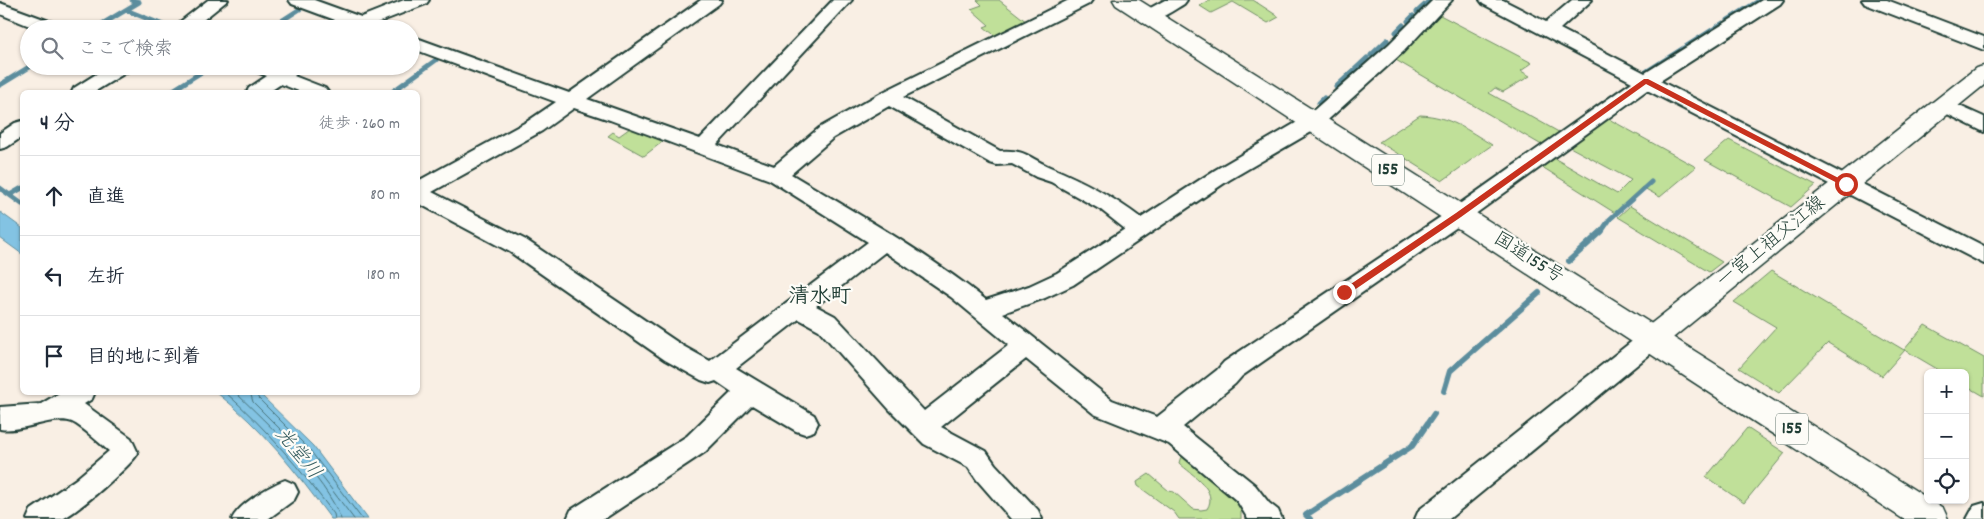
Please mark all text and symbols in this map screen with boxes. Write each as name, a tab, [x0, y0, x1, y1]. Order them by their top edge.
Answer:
search box	[20, 20, 420, 75]
icon: search	[38, 34, 66, 62]
text: ここで検索	[78, 37, 173, 64]
text: 4 分	[40, 110, 75, 140]
text: 徒歩 · 260 m	[319, 113, 400, 136]
road number: 155	[1372, 154, 1404, 186]
route start	[1835, 173, 1858, 196]
icon: ahead	[40, 182, 68, 210]
text: 80 m	[370, 184, 400, 207]
text: 直進	[87, 185, 125, 212]
street label: 一宮上祖父江線	[1712, 191, 1832, 295]
street label: 国道155号	[1487, 227, 1569, 291]
icon: left	[40, 262, 68, 290]
text: 180 m	[367, 264, 400, 287]
text: 左折	[87, 265, 125, 292]
route end	[1333, 281, 1356, 304]
district label: 清水町	[789, 283, 852, 313]
icon: arrive	[40, 342, 68, 370]
text: 目的地に到着	[87, 345, 201, 372]
map controls	[1924, 369, 1969, 504]
button: +	[1924, 369, 1969, 414]
road number: 155	[1776, 414, 1808, 444]
button: −	[1924, 414, 1969, 459]
water label: 光堂川	[267, 422, 327, 486]
button: locate	[1924, 459, 1969, 504]

